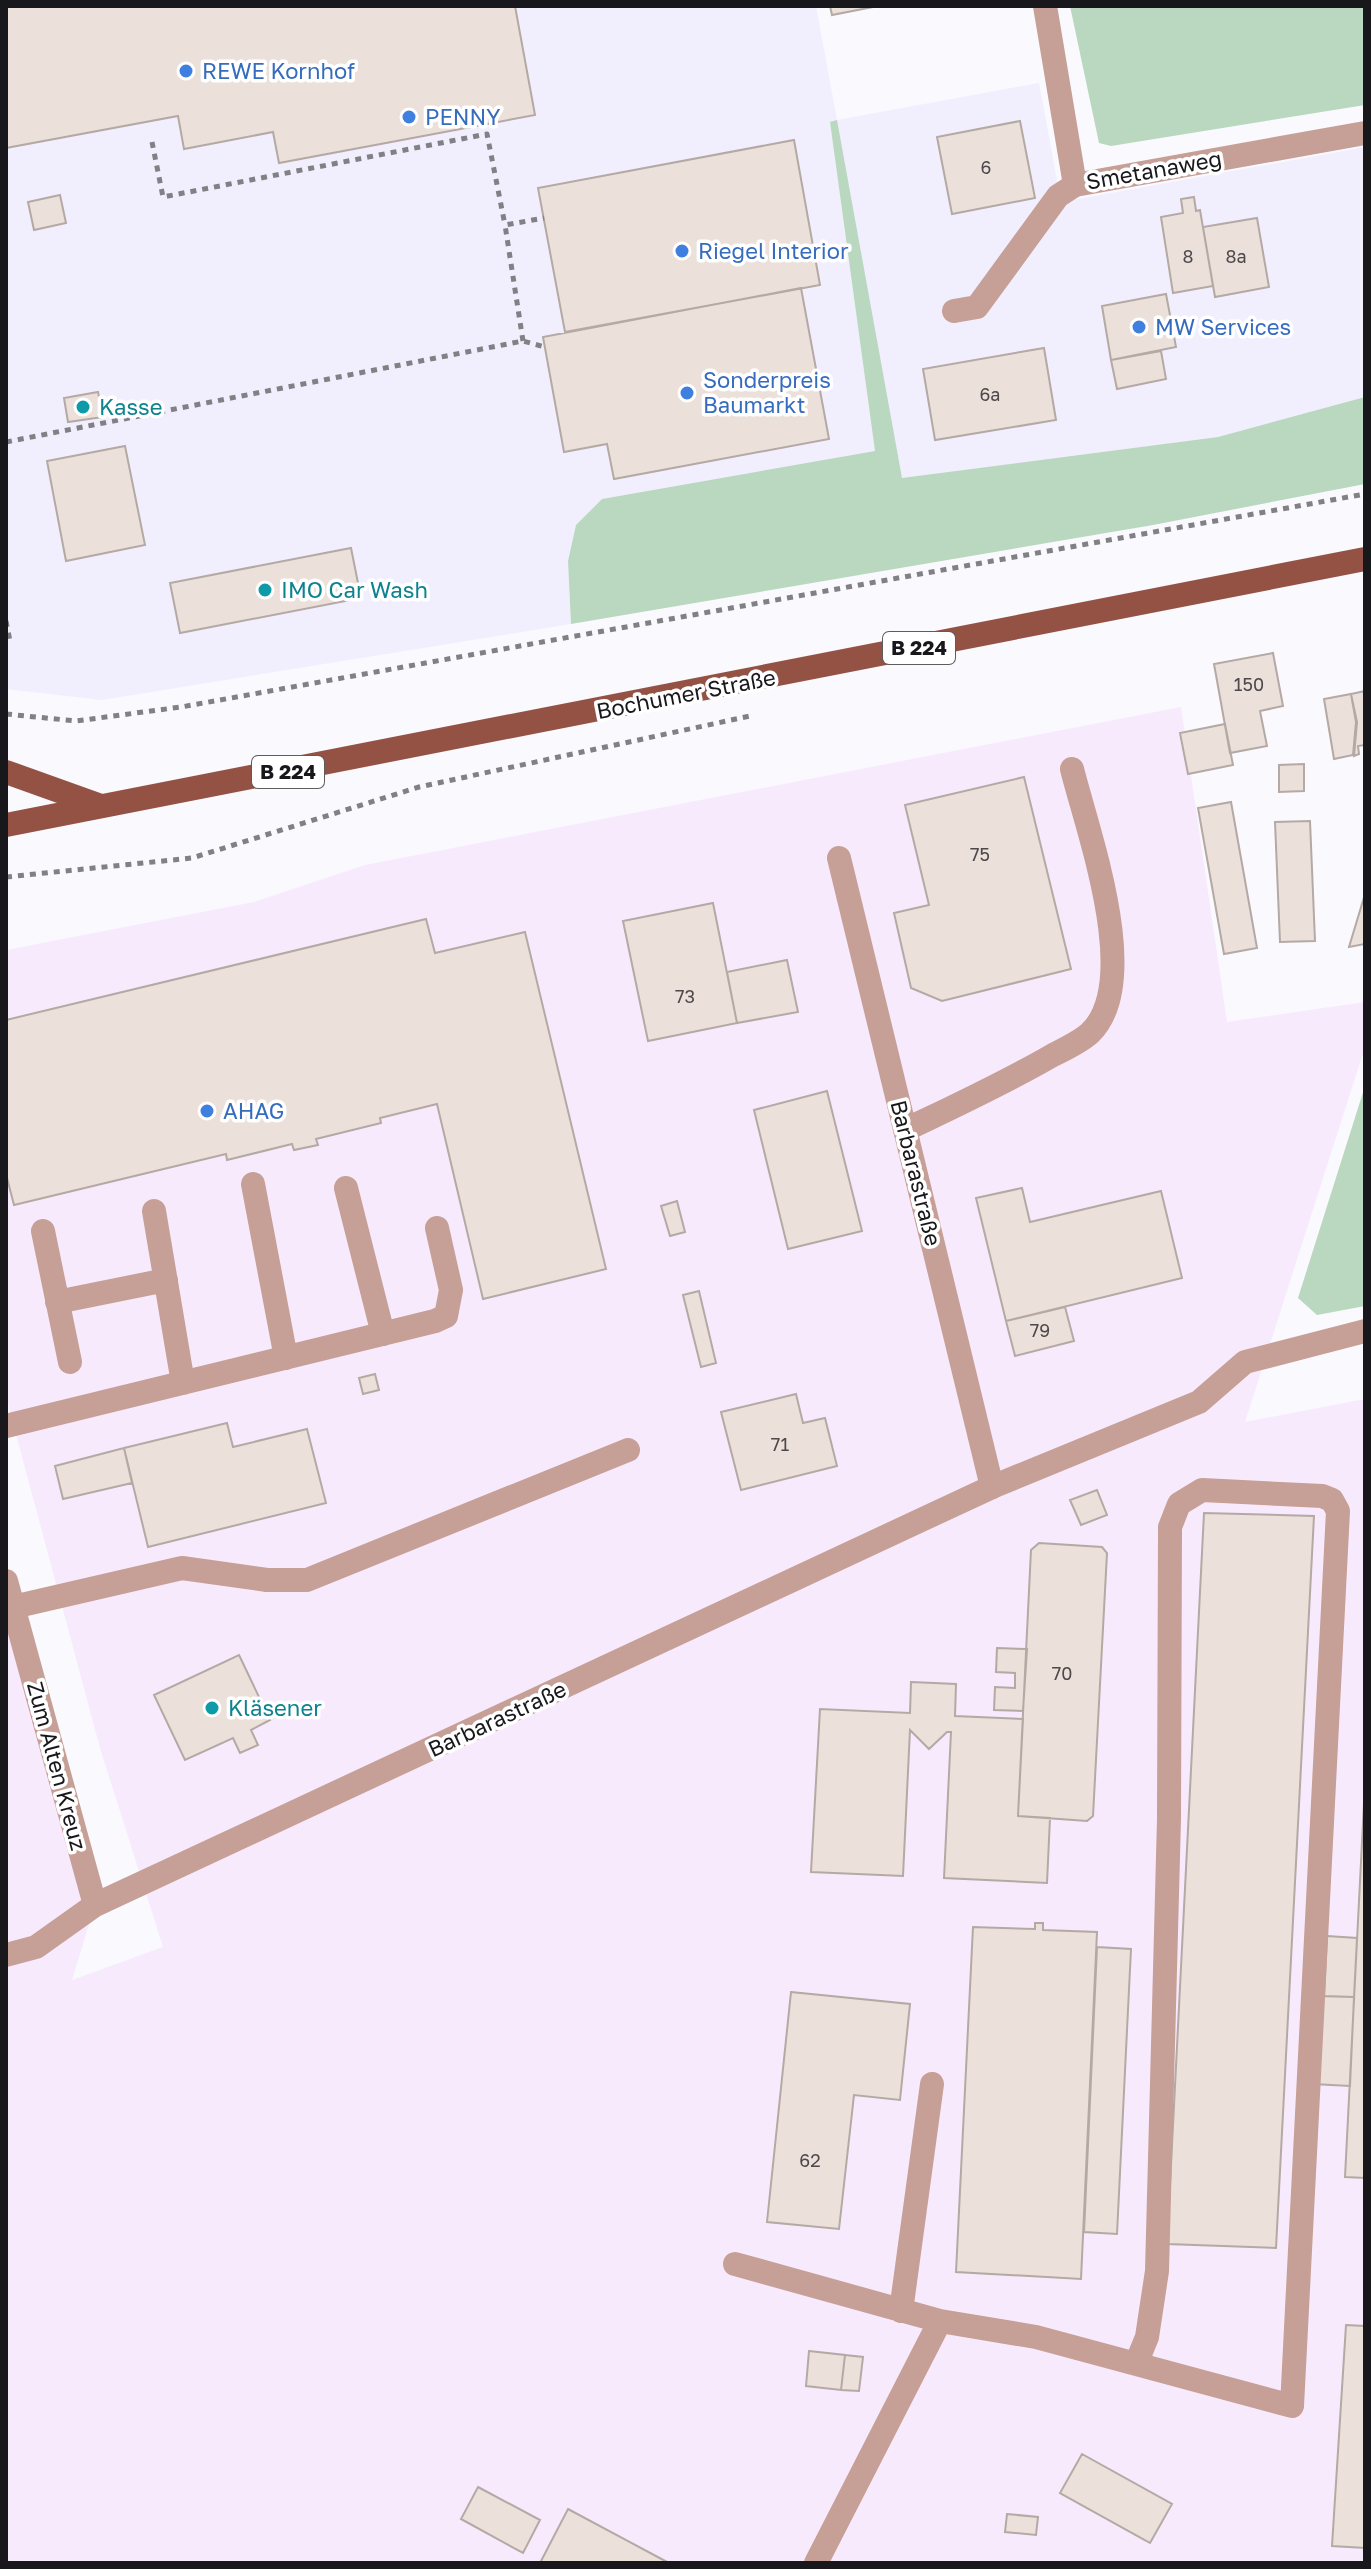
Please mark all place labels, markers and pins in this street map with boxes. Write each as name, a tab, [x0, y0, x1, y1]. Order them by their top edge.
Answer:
place label: REWE Kornhof	[202, 57, 355, 84]
marker: REWE Kornhof	[177, 62, 195, 80]
place label: PENNY	[425, 103, 500, 130]
marker: PENNY	[400, 108, 418, 126]
place label: Riegel Interior	[698, 237, 849, 264]
marker: Riegel Interior	[673, 242, 691, 260]
place label: MW Services	[1155, 313, 1291, 340]
marker: MW Services	[1130, 318, 1148, 336]
place label: Sonderpreis Baumarkt	[703, 366, 831, 418]
marker: Sonderpreis Baumarkt	[678, 384, 696, 402]
place label: Kasse	[99, 393, 162, 420]
marker: Kasse	[74, 398, 92, 416]
place label: IMO Car Wash	[281, 576, 428, 603]
marker: IMO Car Wash	[256, 581, 274, 599]
place label: AHAG	[223, 1097, 284, 1124]
marker: AHAG	[198, 1102, 216, 1120]
place label: Kläsener	[228, 1694, 322, 1721]
marker: Kläsener	[203, 1699, 221, 1717]

